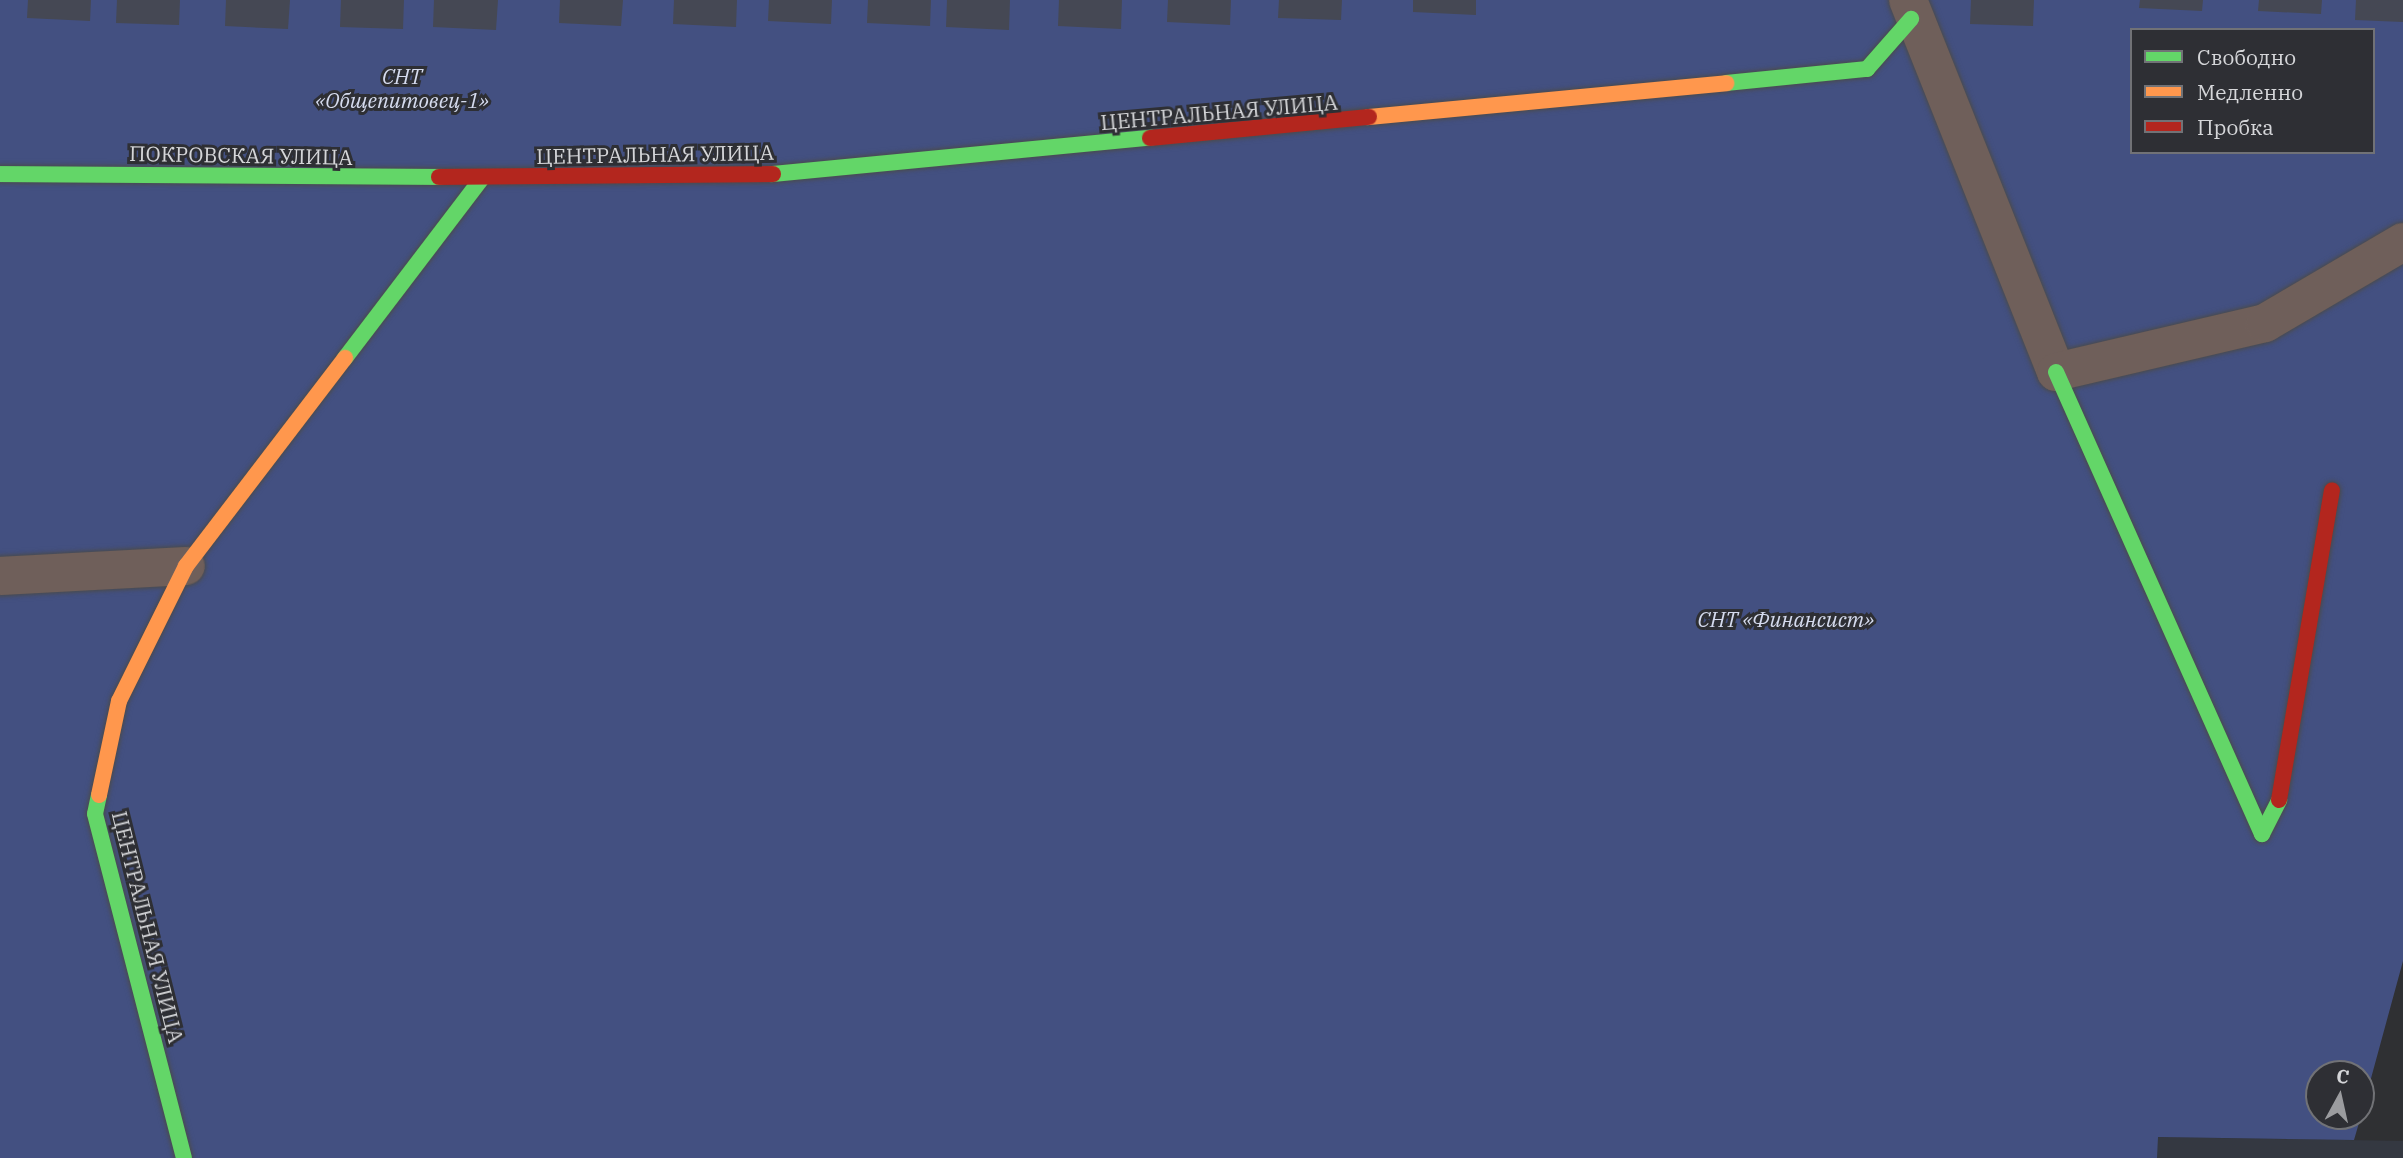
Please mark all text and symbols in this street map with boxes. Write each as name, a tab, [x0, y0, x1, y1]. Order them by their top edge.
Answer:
legend	[2130, 28, 2375, 154]
text: Свободно	[2197, 43, 2296, 71]
park label: СНТ «Общепитовец-1»	[315, 63, 489, 113]
text: Медленно	[2197, 78, 2303, 106]
street label: ЦЕНТРАЛЬНАЯ УЛИЦА	[1099, 89, 1339, 135]
text: Пробка	[2197, 113, 2274, 141]
street label: ЦЕНТРАЛЬНАЯ УЛИЦА	[536, 139, 774, 169]
street label: ПОКРОВСКАЯ УЛИЦА	[129, 140, 353, 170]
park label: СНТ «Финансист»	[1698, 606, 1874, 632]
street label: ЦЕНТРАЛЬНАЯ УЛИЦА	[107, 808, 189, 1046]
north arrow	[2305, 1060, 2375, 1130]
text: С	[2335, 1063, 2351, 1089]

